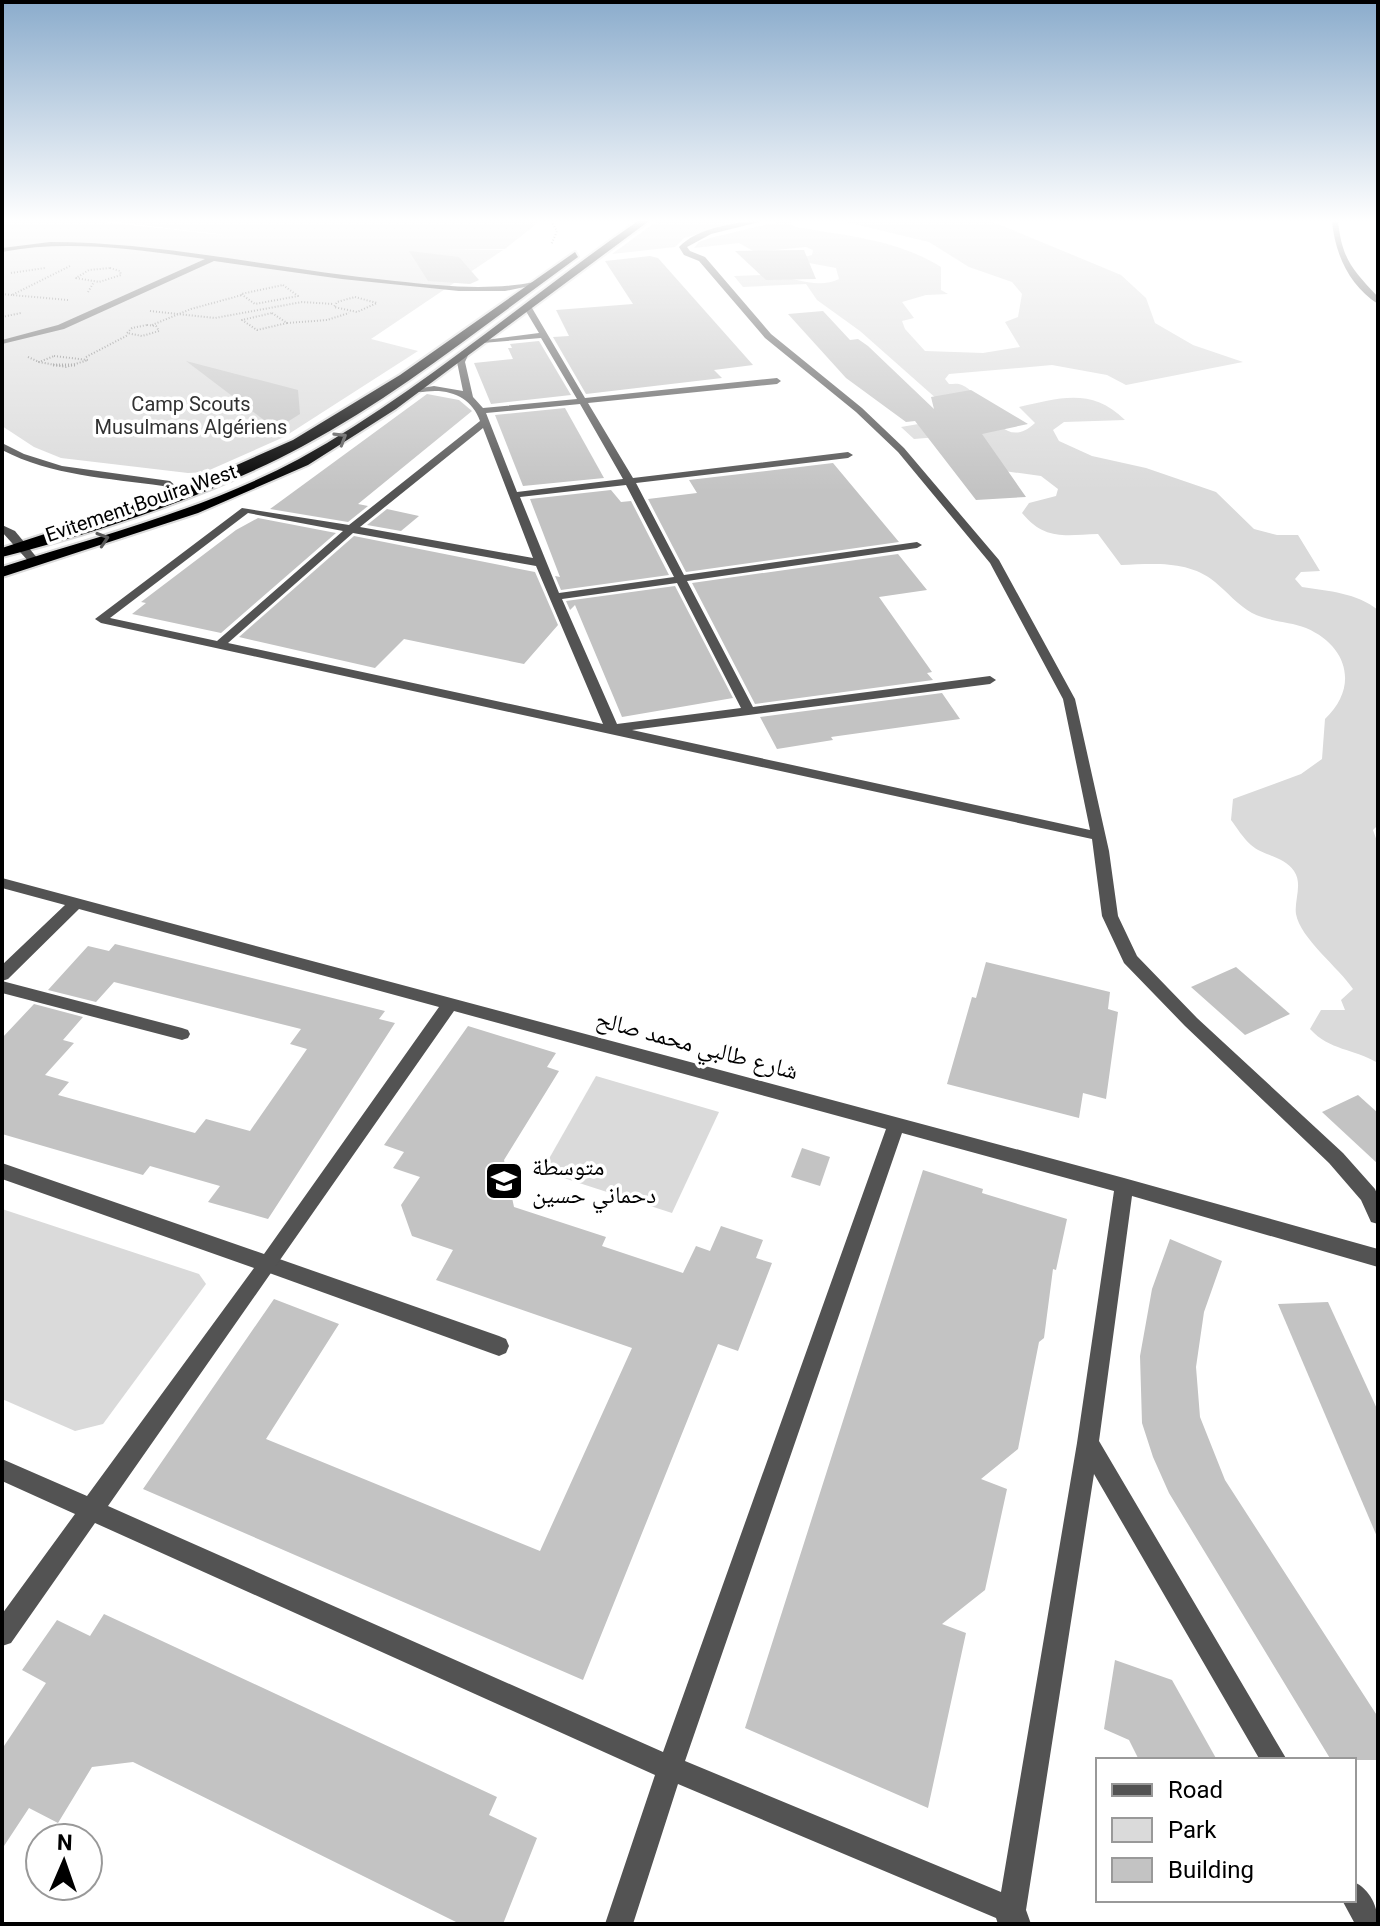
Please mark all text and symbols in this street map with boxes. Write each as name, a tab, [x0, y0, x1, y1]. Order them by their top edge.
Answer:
park label: Camp Scouts Musulmans Algériens	[95, 392, 287, 439]
one-way arrow	[332, 432, 347, 448]
street label: Evitement Bouira West	[42, 459, 240, 547]
one-way arrow	[95, 532, 109, 548]
street label: شارع طالبي محمد صالح	[592, 1005, 801, 1090]
place label: متوسطة دحماني حسين	[532, 1153, 656, 1214]
school or university icon: متوسطة دحماني حسين	[483, 1160, 525, 1202]
legend	[1096, 1758, 1356, 1902]
text: Road	[1168, 1776, 1223, 1804]
text: Park	[1168, 1816, 1217, 1844]
north arrow	[24, 1822, 104, 1902]
text: N	[56, 1830, 73, 1855]
text: Building	[1168, 1856, 1254, 1884]

